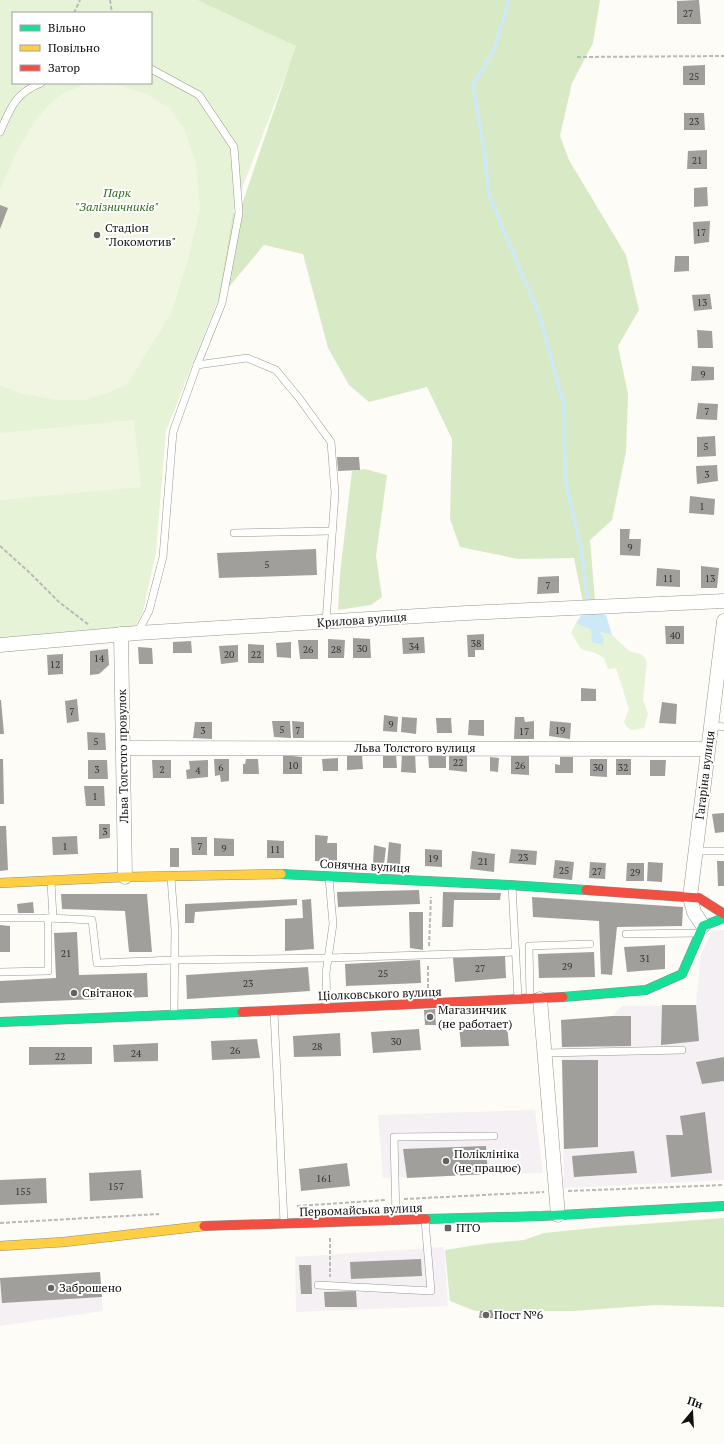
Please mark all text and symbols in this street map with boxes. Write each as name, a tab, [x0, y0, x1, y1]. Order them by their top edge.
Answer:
house number: 27	[683, 7, 693, 20]
legend	[12, 12, 152, 84]
text: Вільно	[48, 20, 86, 35]
text: Повільно	[48, 40, 100, 55]
text: Затор	[48, 60, 80, 75]
house number: 25	[689, 70, 699, 83]
house number: 23	[689, 115, 699, 128]
house number: 21	[692, 154, 702, 167]
park label: Парк "Залізничників"	[75, 185, 159, 214]
place label: Стадіон "Локомотив"	[105, 220, 176, 249]
house number: 17	[696, 226, 706, 239]
marker: Стадіон "Локомотив"	[92, 230, 102, 240]
house number: 13	[697, 296, 707, 309]
house number: 9	[700, 368, 706, 381]
house number: 7	[704, 405, 710, 418]
house number: 5	[703, 440, 709, 453]
house number: 3	[704, 468, 710, 481]
house number: 1	[699, 500, 705, 513]
house number: 9	[627, 541, 633, 554]
house number: 5	[264, 558, 270, 571]
house number: 11	[663, 572, 673, 585]
house number: 13	[705, 572, 715, 585]
house number: 7	[545, 579, 551, 592]
street label: Крилова вулиця	[317, 609, 407, 630]
house number: 40	[670, 629, 680, 642]
house number: 38	[471, 637, 481, 650]
house number: 34	[409, 640, 420, 653]
house number: 30	[357, 642, 367, 655]
house number: 26	[303, 643, 314, 656]
house number: 28	[331, 643, 341, 656]
house number: 20	[224, 648, 234, 661]
house number: 22	[251, 648, 261, 661]
house number: 14	[94, 652, 105, 665]
house number: 12	[50, 658, 60, 671]
street label: Льва Толстого провулок	[114, 688, 131, 824]
house number: 7	[69, 705, 75, 718]
house number: 9	[388, 718, 394, 731]
house number: 5	[279, 723, 285, 736]
house number: 3	[200, 724, 206, 737]
house number: 7	[295, 724, 301, 737]
house number: 19	[555, 724, 565, 737]
house number: 17	[519, 725, 529, 738]
street label: Гагаріна вулиця	[692, 730, 717, 820]
house number: 5	[93, 735, 99, 748]
street label: Льва Толстого вулиця	[353, 740, 476, 755]
house number: 22	[453, 756, 463, 769]
house number: 10	[288, 759, 298, 772]
house number: 26	[515, 759, 526, 772]
house number: 6	[218, 761, 224, 774]
house number: 30	[593, 761, 603, 774]
house number: 32	[618, 761, 628, 774]
house number: 3	[94, 763, 100, 776]
house number: 2	[159, 763, 165, 776]
house number: 4	[195, 764, 201, 777]
house number: 1	[92, 790, 98, 803]
house number: 3	[102, 825, 108, 838]
house number: 1	[62, 840, 68, 853]
house number: 7	[197, 840, 203, 853]
house number: 9	[221, 842, 227, 855]
house number: 11	[270, 843, 280, 856]
house number: 23	[518, 851, 528, 864]
house number: 19	[428, 852, 438, 865]
house number: 21	[478, 855, 488, 868]
street label: Сонячна вулиця	[319, 856, 411, 875]
house number: 25	[559, 864, 569, 877]
house number: 27	[592, 865, 602, 878]
house number: 29	[630, 866, 640, 879]
house number: 21	[61, 947, 71, 960]
house number: 31	[640, 952, 650, 965]
house number: 29	[562, 960, 572, 973]
house number: 27	[475, 962, 485, 975]
house number: 25	[378, 967, 388, 980]
house number: 23	[243, 977, 253, 990]
street label: Ціолковського вулиця	[318, 984, 442, 1003]
place label: Світанок	[82, 985, 133, 1000]
marker: Світанок	[69, 988, 79, 998]
place label: Магазинчик (не работает)	[438, 1002, 512, 1031]
marker: Магазинчик (не работает)	[425, 1012, 435, 1022]
house number: 30	[391, 1035, 401, 1048]
house number: 28	[312, 1040, 322, 1053]
house number: 26	[230, 1044, 241, 1057]
house number: 24	[131, 1047, 142, 1060]
house number: 22	[55, 1050, 65, 1063]
place label: Поліклініка (не працює)	[454, 1146, 521, 1175]
marker: Поліклініка (не працює)	[441, 1156, 451, 1166]
house number: 161	[316, 1172, 332, 1185]
house number: 157	[108, 1180, 124, 1193]
house number: 155	[15, 1185, 31, 1198]
street label: Первомайська вулиця	[299, 1200, 423, 1219]
place label: ПТО	[456, 1220, 481, 1235]
marker: ПТО	[443, 1223, 453, 1233]
place label: Заброшено	[59, 1280, 122, 1295]
marker: Заброшено	[46, 1283, 56, 1293]
place label: Пост №6	[494, 1307, 544, 1322]
marker: Пост №6	[481, 1310, 491, 1320]
north arrow	[672, 1392, 712, 1432]
text: Пн	[685, 1393, 705, 1412]

